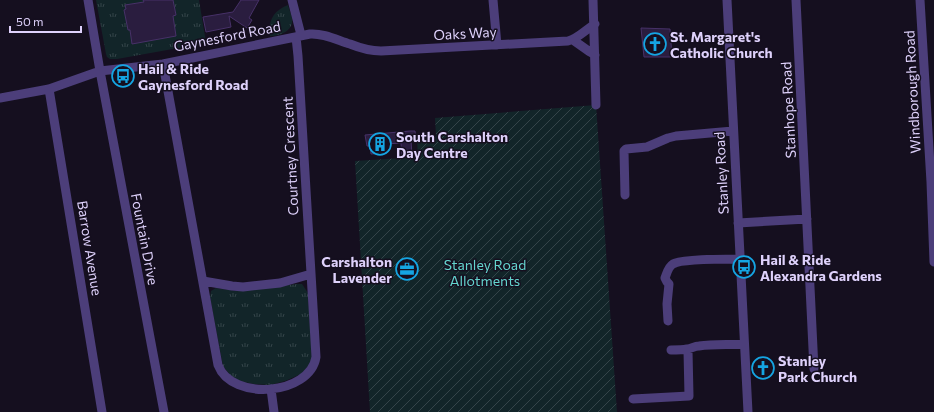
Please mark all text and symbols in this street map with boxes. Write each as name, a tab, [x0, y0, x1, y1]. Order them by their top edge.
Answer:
scale bar	[10, 8, 81, 34]
text: 50 m	[16, 14, 44, 28]
street label: Gaynesford Road	[172, 17, 282, 55]
street label: Oaks Way	[433, 23, 497, 43]
place label: St. Margaret's Catholic Church	[670, 28, 773, 61]
street label: Windborough Road	[900, 30, 924, 154]
church icon: St. Margaret's Catholic Church	[642, 31, 668, 57]
place label: Hail & Ride Gaynesford Road	[138, 60, 248, 93]
street label: Stanhope Road	[777, 61, 799, 159]
bus stop icon: Hail & Ride Gaynesford Road	[110, 63, 136, 89]
street label: Courtney Crescent	[278, 96, 302, 216]
place label: South Carshalton Day Centre	[396, 128, 508, 161]
building icon: South Carshalton Day Centre	[367, 131, 393, 157]
street label: Stanley Road	[710, 131, 732, 215]
street label: Fountain Drive	[128, 192, 162, 286]
street label: Barrow Avenue	[74, 199, 106, 297]
place label: Hail & Ride Alexandra Gardens	[760, 251, 882, 284]
place label: Carshalton Lavender	[321, 253, 392, 286]
bus stop icon: Hail & Ride Alexandra Gardens	[731, 254, 757, 280]
office icon: Carshalton Lavender	[394, 256, 420, 282]
park label: Stanley Road Allotments	[444, 256, 526, 289]
place label: Stanley Park Church	[778, 352, 857, 385]
church icon: Stanley Park Church	[750, 355, 776, 381]

